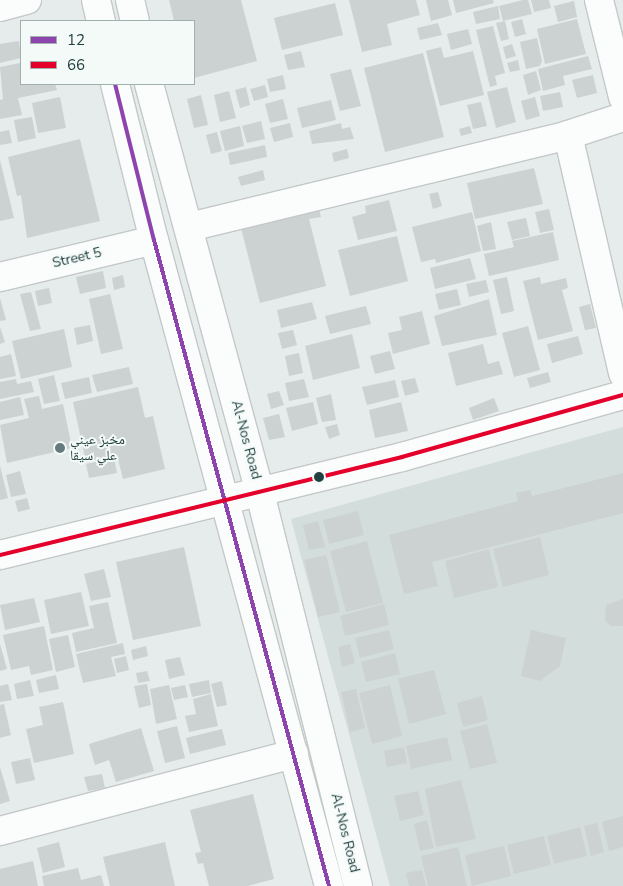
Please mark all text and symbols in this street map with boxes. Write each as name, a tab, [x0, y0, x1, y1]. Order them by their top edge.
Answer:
legend	[20, 20, 195, 85]
text: 12	[67, 30, 85, 50]
text: 66	[67, 55, 85, 75]
street label: Street 5	[51, 244, 103, 272]
street label: Al-Nos Road	[227, 399, 265, 481]
place label: مخبز عيني علي سيقا	[70, 432, 125, 464]
marker: مخبز عيني علي سيقا	[54, 442, 66, 454]
unlabelled marker	[314, 472, 324, 482]
street label: Al-Nos Road	[327, 792, 363, 874]

